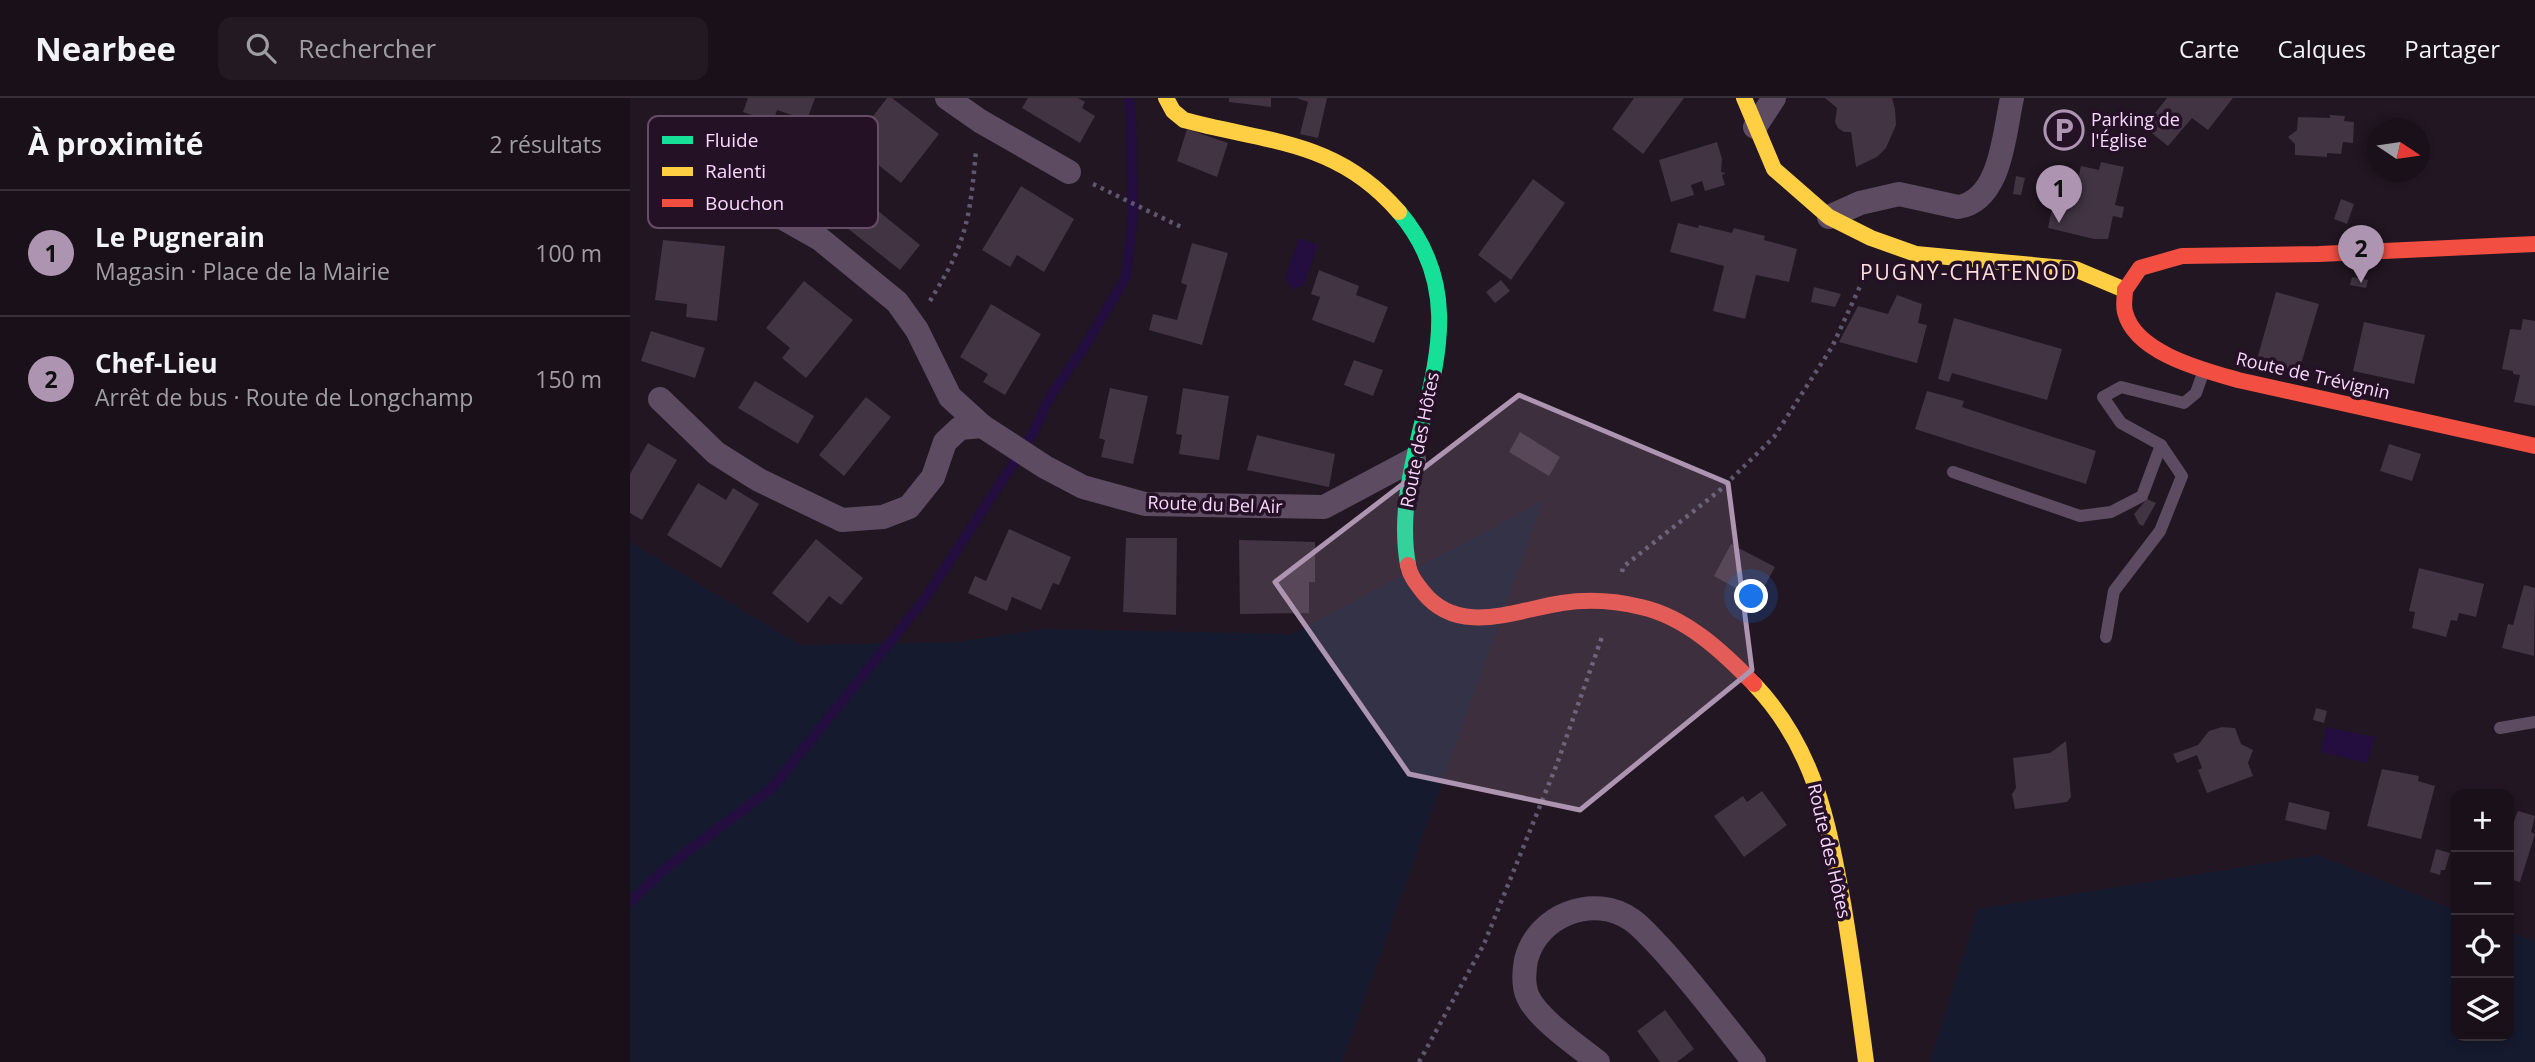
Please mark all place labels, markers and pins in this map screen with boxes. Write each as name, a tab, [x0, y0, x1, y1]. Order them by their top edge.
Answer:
place label: Parking de l'Église	[2091, 107, 2180, 152]
parking icon: Parking de l'Église	[2043, 109, 2085, 151]
pin: 1	[2036, 165, 2082, 223]
pin: 2	[2338, 225, 2384, 283]

